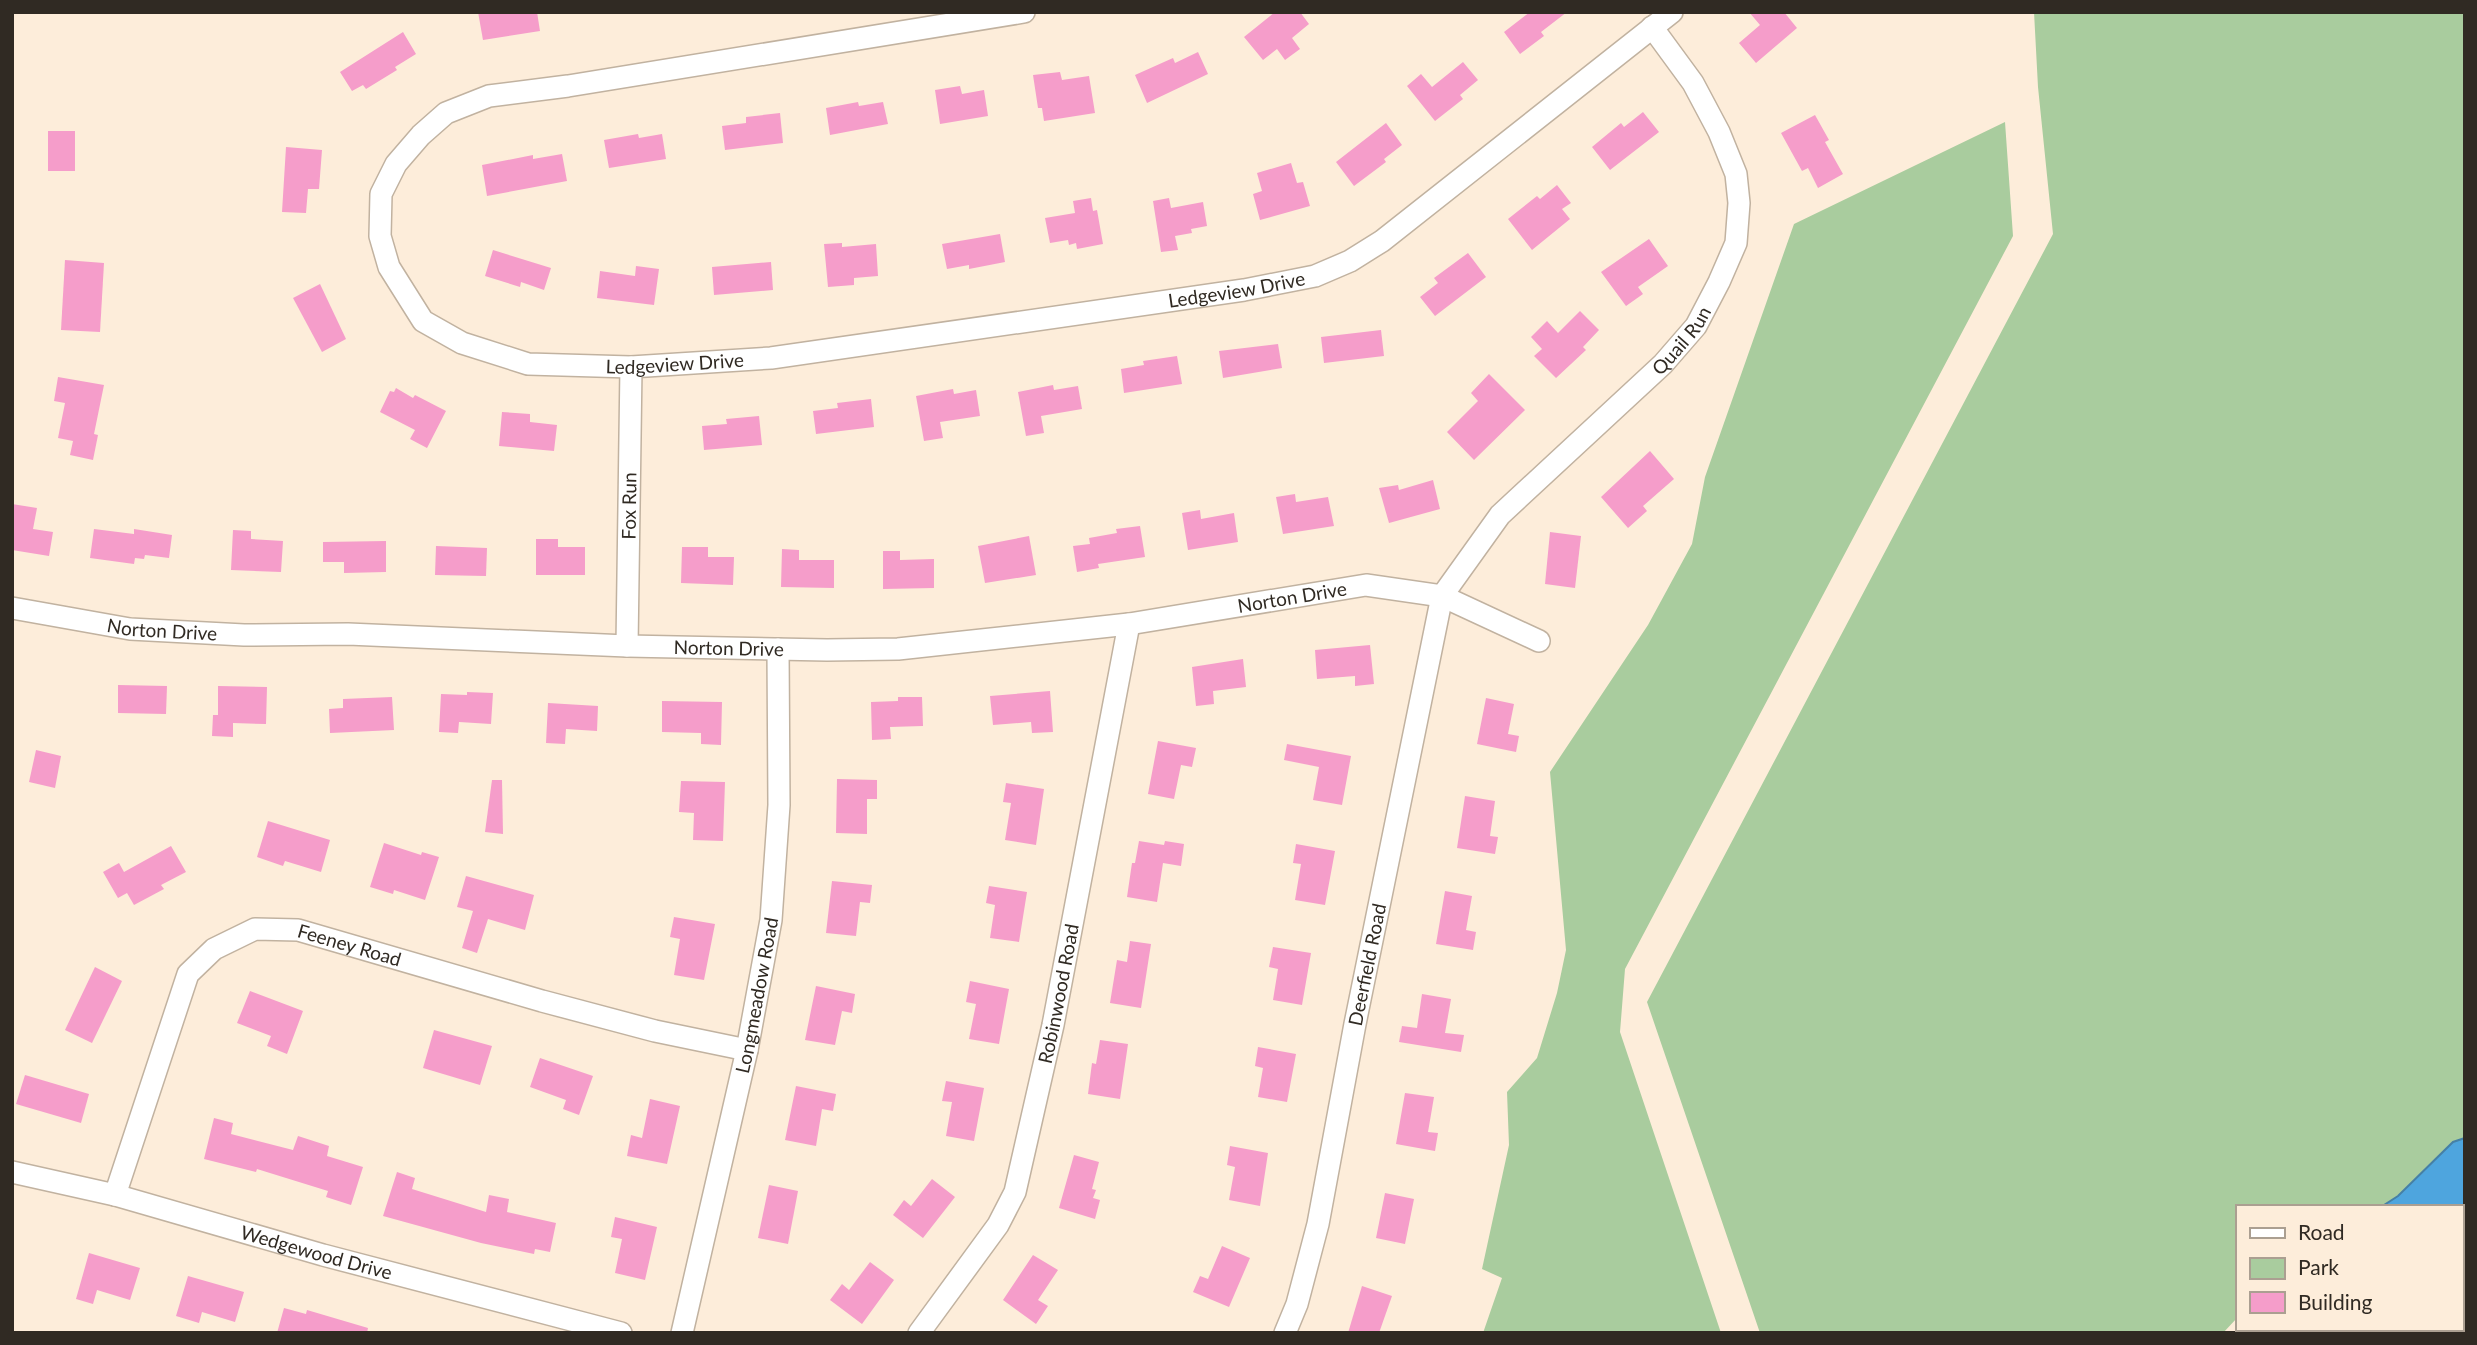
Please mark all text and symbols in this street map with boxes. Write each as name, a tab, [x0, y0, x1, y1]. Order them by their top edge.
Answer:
street label: Ledgeview Drive	[1167, 266, 1307, 312]
street label: Quail Run	[1647, 302, 1715, 380]
street label: Ledgeview Drive	[605, 348, 745, 378]
street label: Fox Run	[617, 472, 640, 540]
street label: Norton Drive	[1236, 576, 1348, 617]
street label: Norton Drive	[105, 613, 218, 645]
street label: Norton Drive	[673, 635, 784, 660]
street label: Deerfield Road	[1343, 901, 1390, 1028]
street label: Longmeadow Road	[730, 915, 782, 1075]
street label: Feeney Road	[295, 919, 404, 970]
street label: Robinwood Road	[1033, 922, 1083, 1066]
legend	[2236, 1205, 2463, 1331]
text: Road	[2298, 1219, 2345, 1244]
street label: Wedgewood Drive	[238, 1220, 395, 1284]
text: Park	[2298, 1254, 2339, 1279]
text: Building	[2298, 1289, 2373, 1314]

